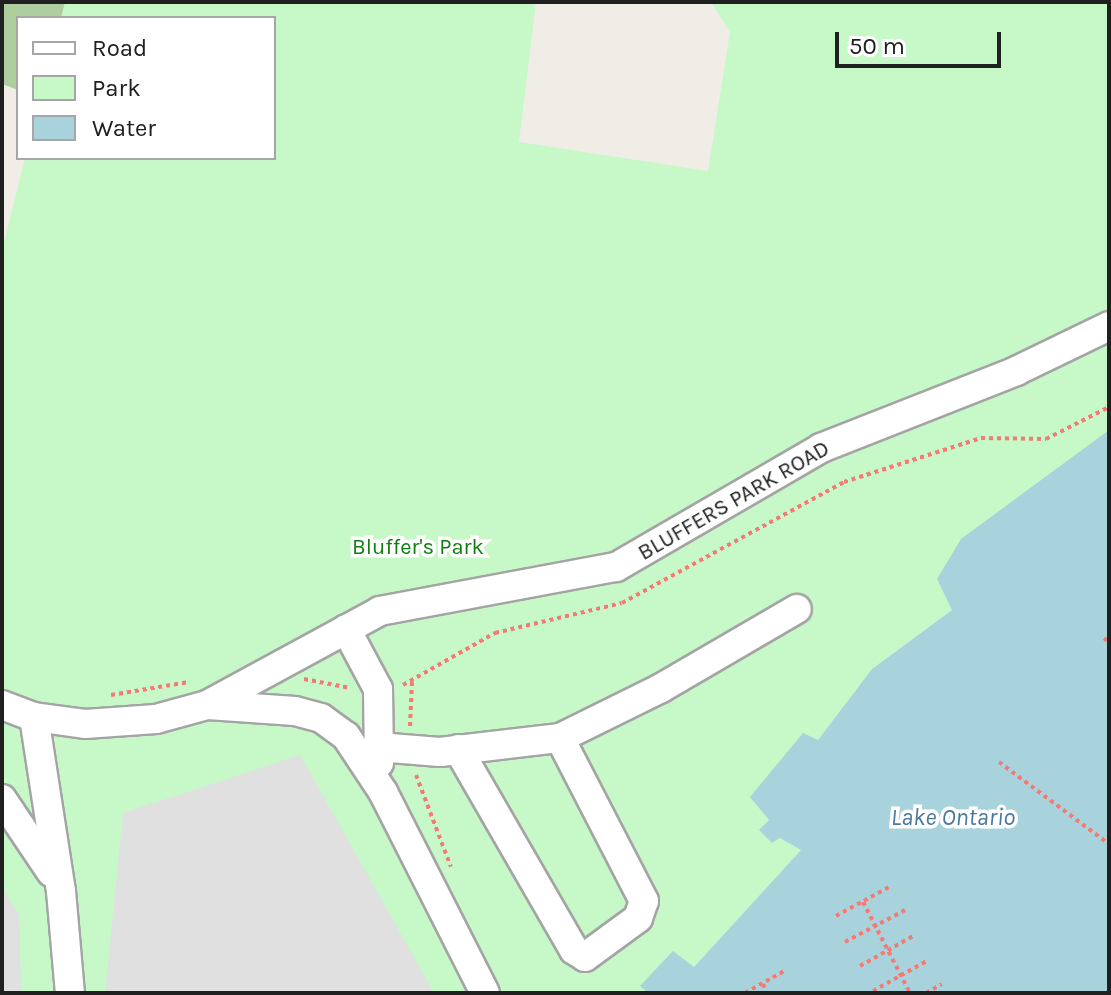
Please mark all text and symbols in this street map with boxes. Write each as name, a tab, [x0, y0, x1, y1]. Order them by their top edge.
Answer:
legend	[16, 16, 276, 160]
scale bar	[839, 16, 1005, 66]
text: 50 m	[849, 32, 905, 60]
text: Road	[92, 34, 147, 62]
text: Park	[92, 74, 141, 102]
text: Water	[92, 114, 156, 142]
street label: BLUFFERS PARK ROAD	[634, 435, 834, 567]
park label: Bluffer's Park	[352, 535, 484, 561]
water label: Lake Ontario	[891, 804, 1015, 832]

